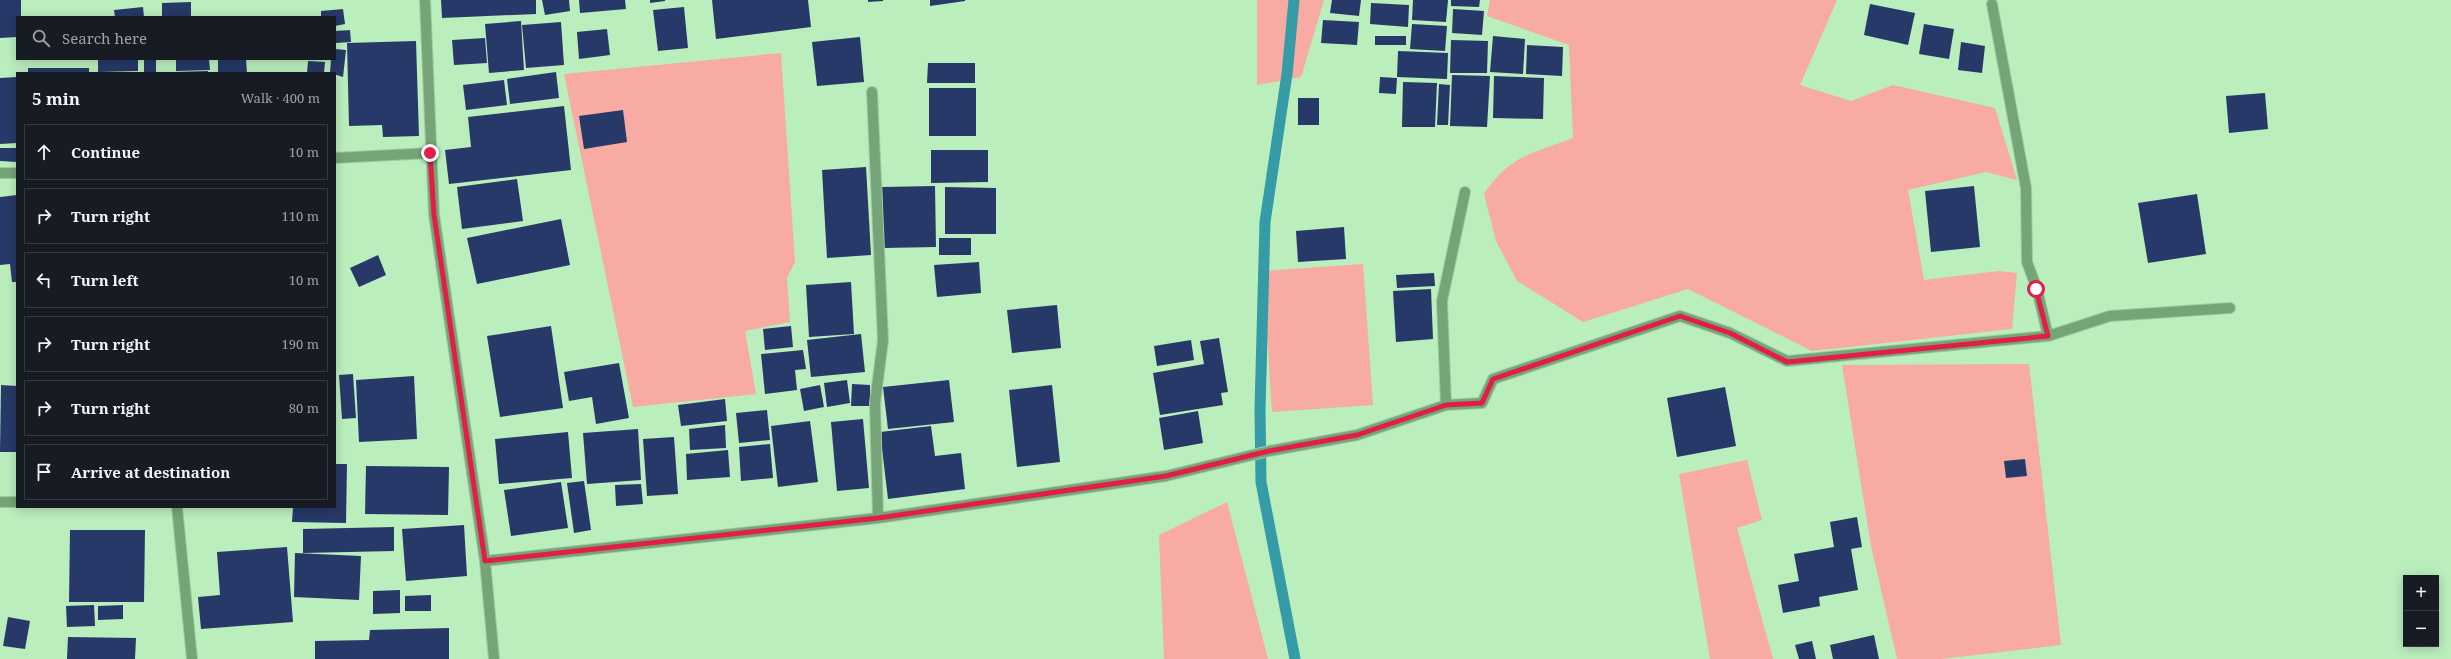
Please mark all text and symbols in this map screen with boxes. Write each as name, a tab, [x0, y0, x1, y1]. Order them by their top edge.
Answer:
search box	[16, 16, 336, 60]
icon: search	[30, 27, 52, 49]
text: Search here	[62, 28, 147, 48]
text: 5 min	[32, 87, 80, 110]
text: Walk · 400 m	[241, 89, 320, 107]
icon: ahead	[33, 141, 55, 163]
text: Continue	[71, 142, 140, 162]
text: 10 m	[289, 143, 319, 161]
route end	[421, 144, 439, 162]
icon: right	[33, 205, 55, 227]
text: Turn right	[71, 206, 150, 226]
text: 110 m	[282, 207, 319, 225]
icon: left	[33, 269, 55, 291]
text: Turn left	[71, 270, 139, 290]
text: 10 m	[289, 271, 319, 289]
route start	[2027, 280, 2045, 298]
icon: right	[33, 333, 55, 355]
text: Turn right	[71, 334, 150, 354]
text: 190 m	[282, 335, 319, 353]
icon: right	[33, 397, 55, 419]
text: Turn right	[71, 398, 150, 418]
text: 80 m	[289, 399, 319, 417]
icon: arrive	[33, 461, 55, 483]
text: Arrive at destination	[71, 462, 230, 482]
map controls	[2403, 575, 2439, 647]
button: +	[2403, 575, 2439, 611]
button: −	[2403, 611, 2439, 647]

